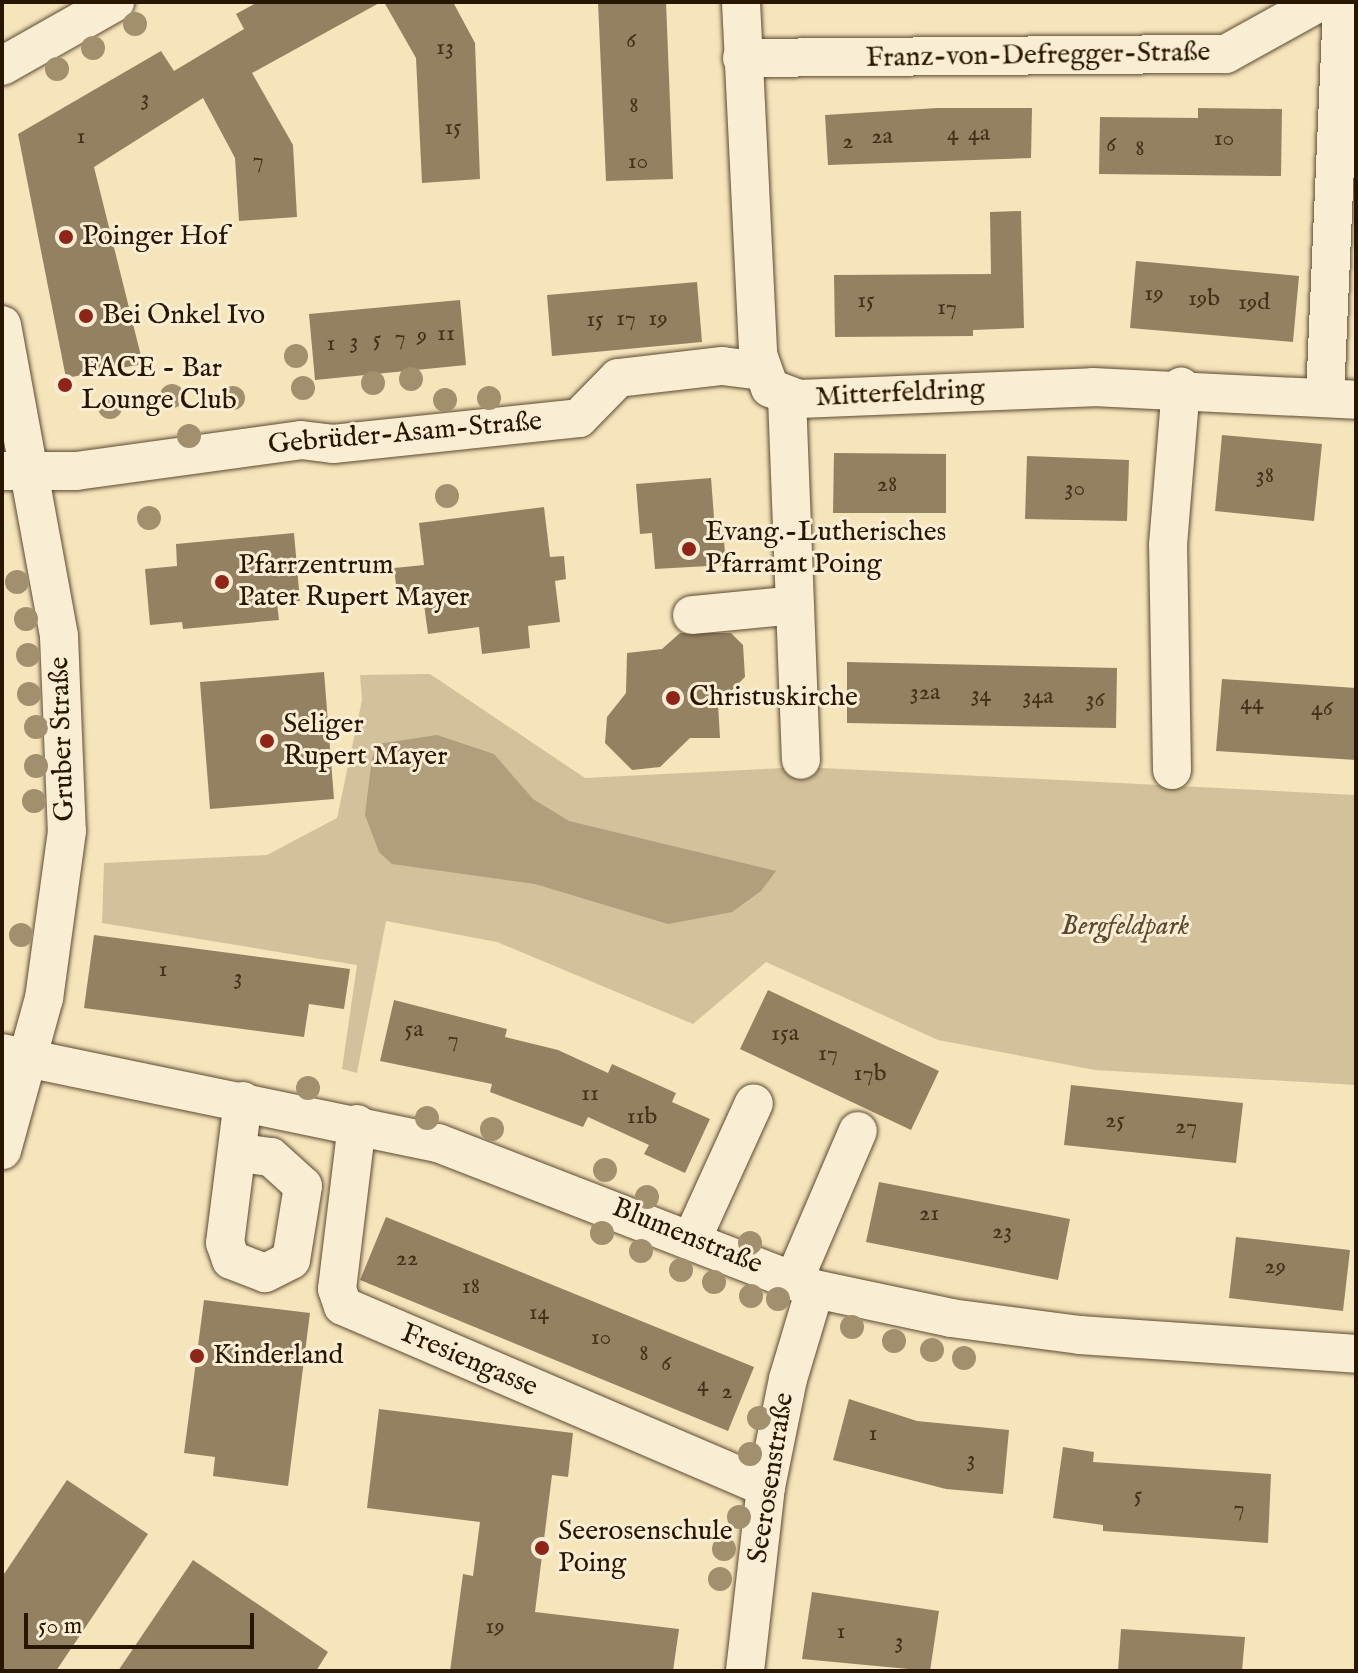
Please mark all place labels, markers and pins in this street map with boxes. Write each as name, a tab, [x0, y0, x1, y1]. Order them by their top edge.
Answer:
place label: Poinger Hof	[82, 220, 228, 254]
marker: Poinger Hof	[57, 228, 75, 246]
place label: Bei Onkel Ivo	[102, 299, 265, 333]
marker: Bei Onkel Ivo	[77, 307, 95, 325]
place label: FACE - Bar Lounge Club	[81, 352, 237, 418]
marker: FACE - Bar Lounge Club	[56, 376, 74, 394]
place label: Evang.-Lutherisches Pfarramt Poing	[705, 516, 946, 582]
marker: Evang.-Lutherisches Pfarramt Poing	[680, 540, 698, 558]
place label: Pfarrzentrum Pater Rupert Mayer	[238, 549, 469, 615]
marker: Pfarrzentrum Pater Rupert Mayer	[213, 573, 231, 591]
place label: Christuskirche	[689, 681, 858, 715]
marker: Christuskirche	[664, 689, 682, 707]
place label: Seliger Rupert Mayer	[283, 708, 447, 774]
marker: Seliger Rupert Mayer	[258, 732, 276, 750]
place label: Kinderland	[213, 1339, 343, 1373]
marker: Kinderland	[188, 1347, 206, 1365]
place label: Seerosenschule Poing	[558, 1515, 733, 1581]
marker: Seerosenschule Poing	[533, 1539, 551, 1557]

